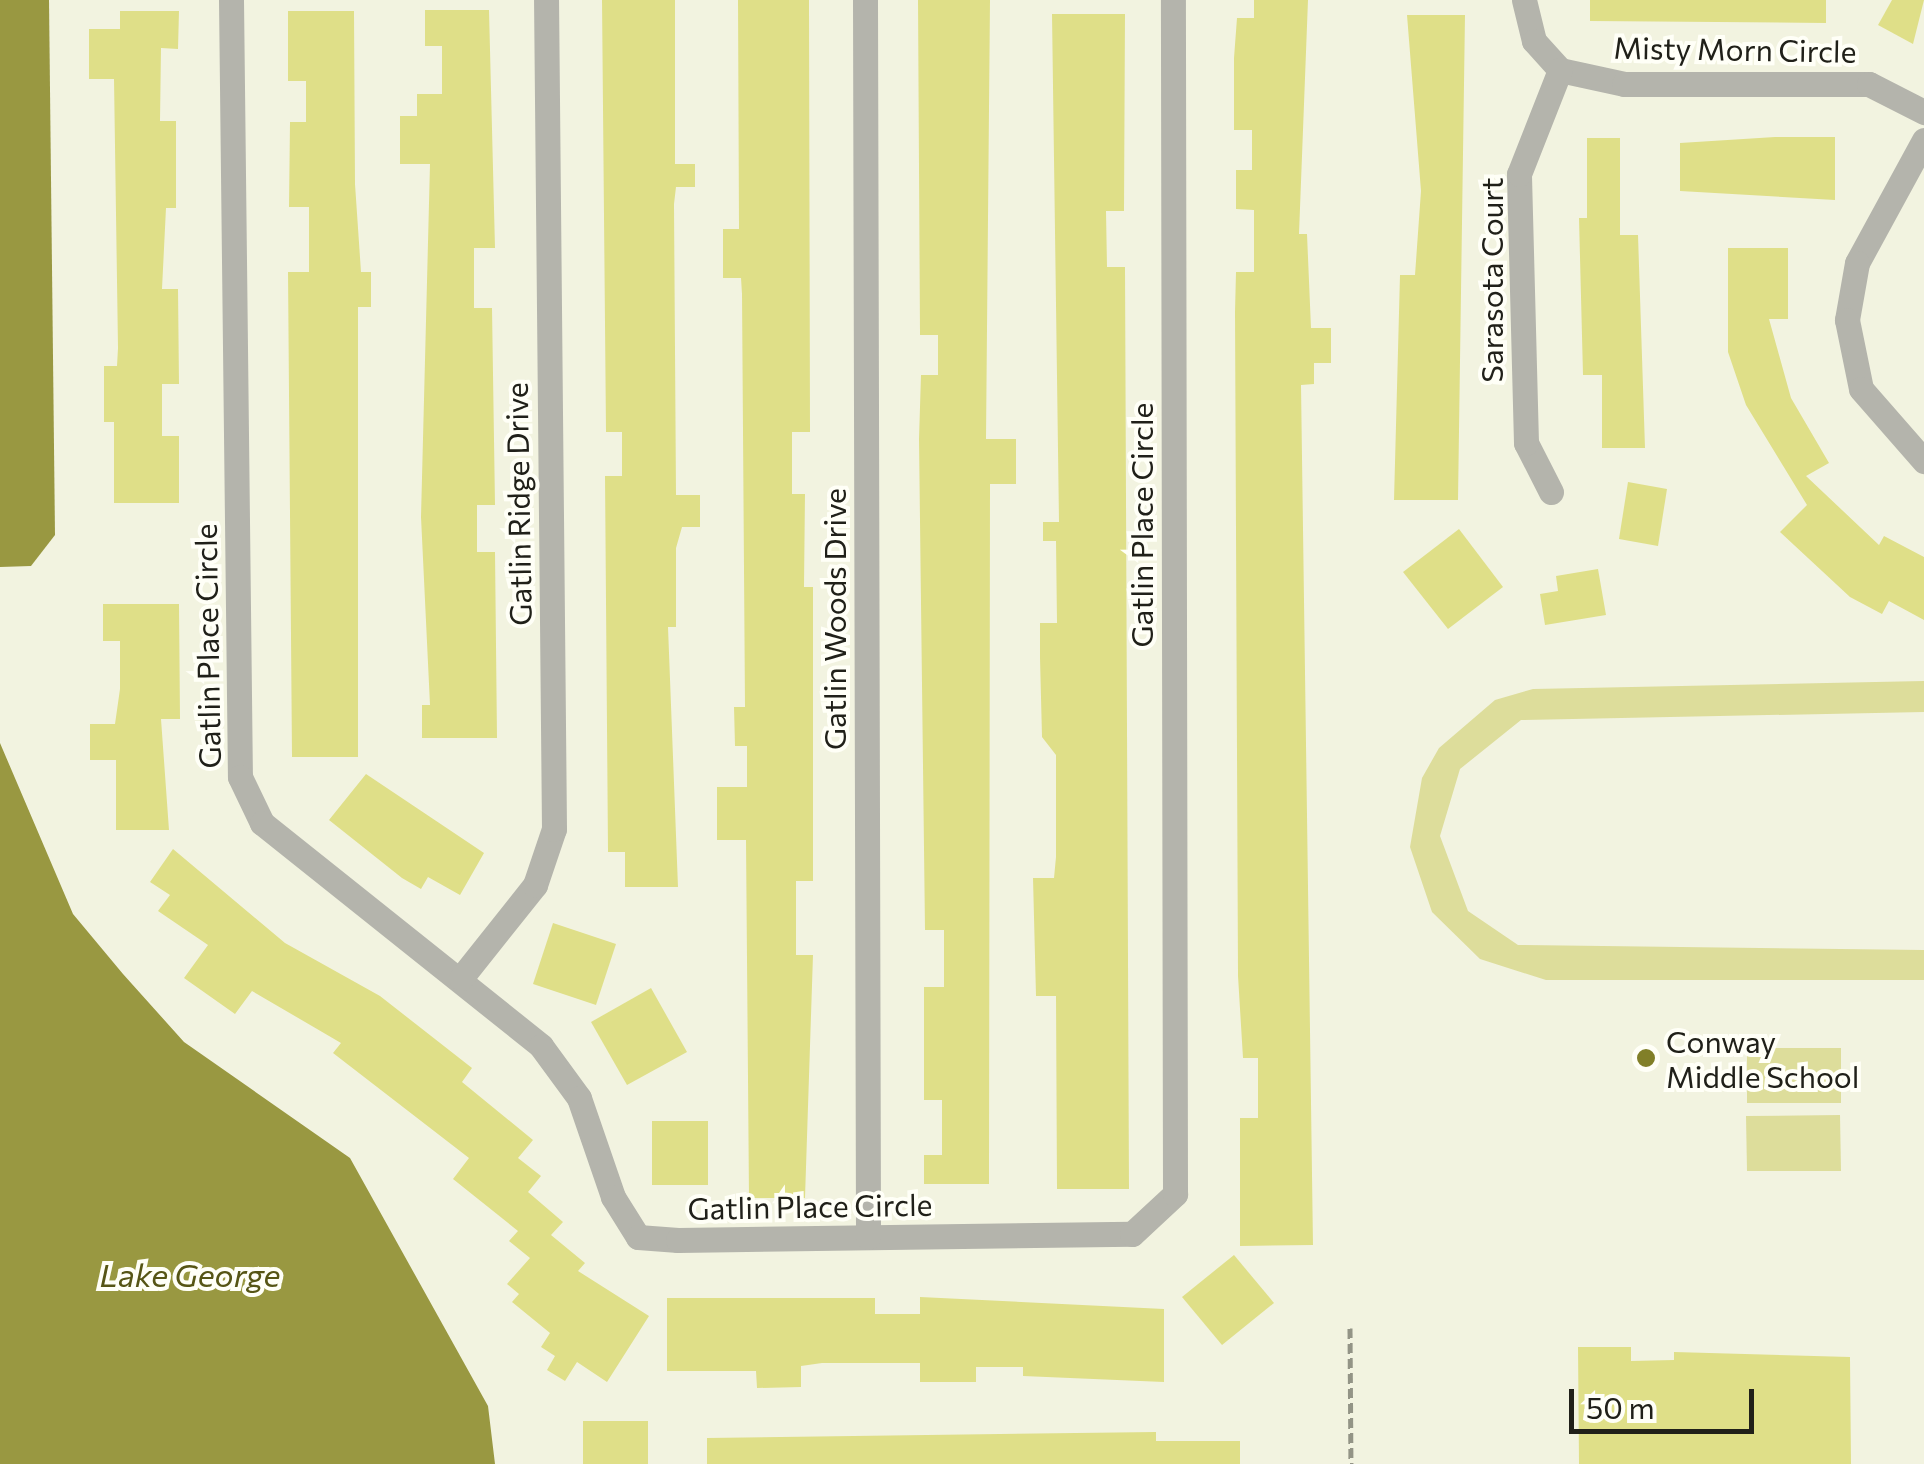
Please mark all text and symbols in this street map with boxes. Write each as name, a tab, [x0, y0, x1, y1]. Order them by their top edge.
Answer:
street label: Misty Morn Circle	[1613, 29, 1857, 69]
street label: Sarasota Court	[1473, 177, 1509, 383]
street label: Gatlin Ridge Drive	[498, 382, 538, 626]
street label: Gatlin Place Circle	[1123, 403, 1159, 647]
street label: Gatlin Woods Drive	[816, 488, 852, 750]
street label: Gatlin Place Circle	[187, 523, 227, 769]
place label: Conway Middle School	[1666, 1023, 1859, 1094]
marker: Conway Middle School	[1635, 1047, 1657, 1069]
street label: Gatlin Place Circle	[687, 1186, 933, 1226]
water label: Lake George	[100, 1255, 280, 1293]
scale bar	[1574, 1369, 1759, 1431]
text: 50 m	[1586, 1388, 1655, 1425]

